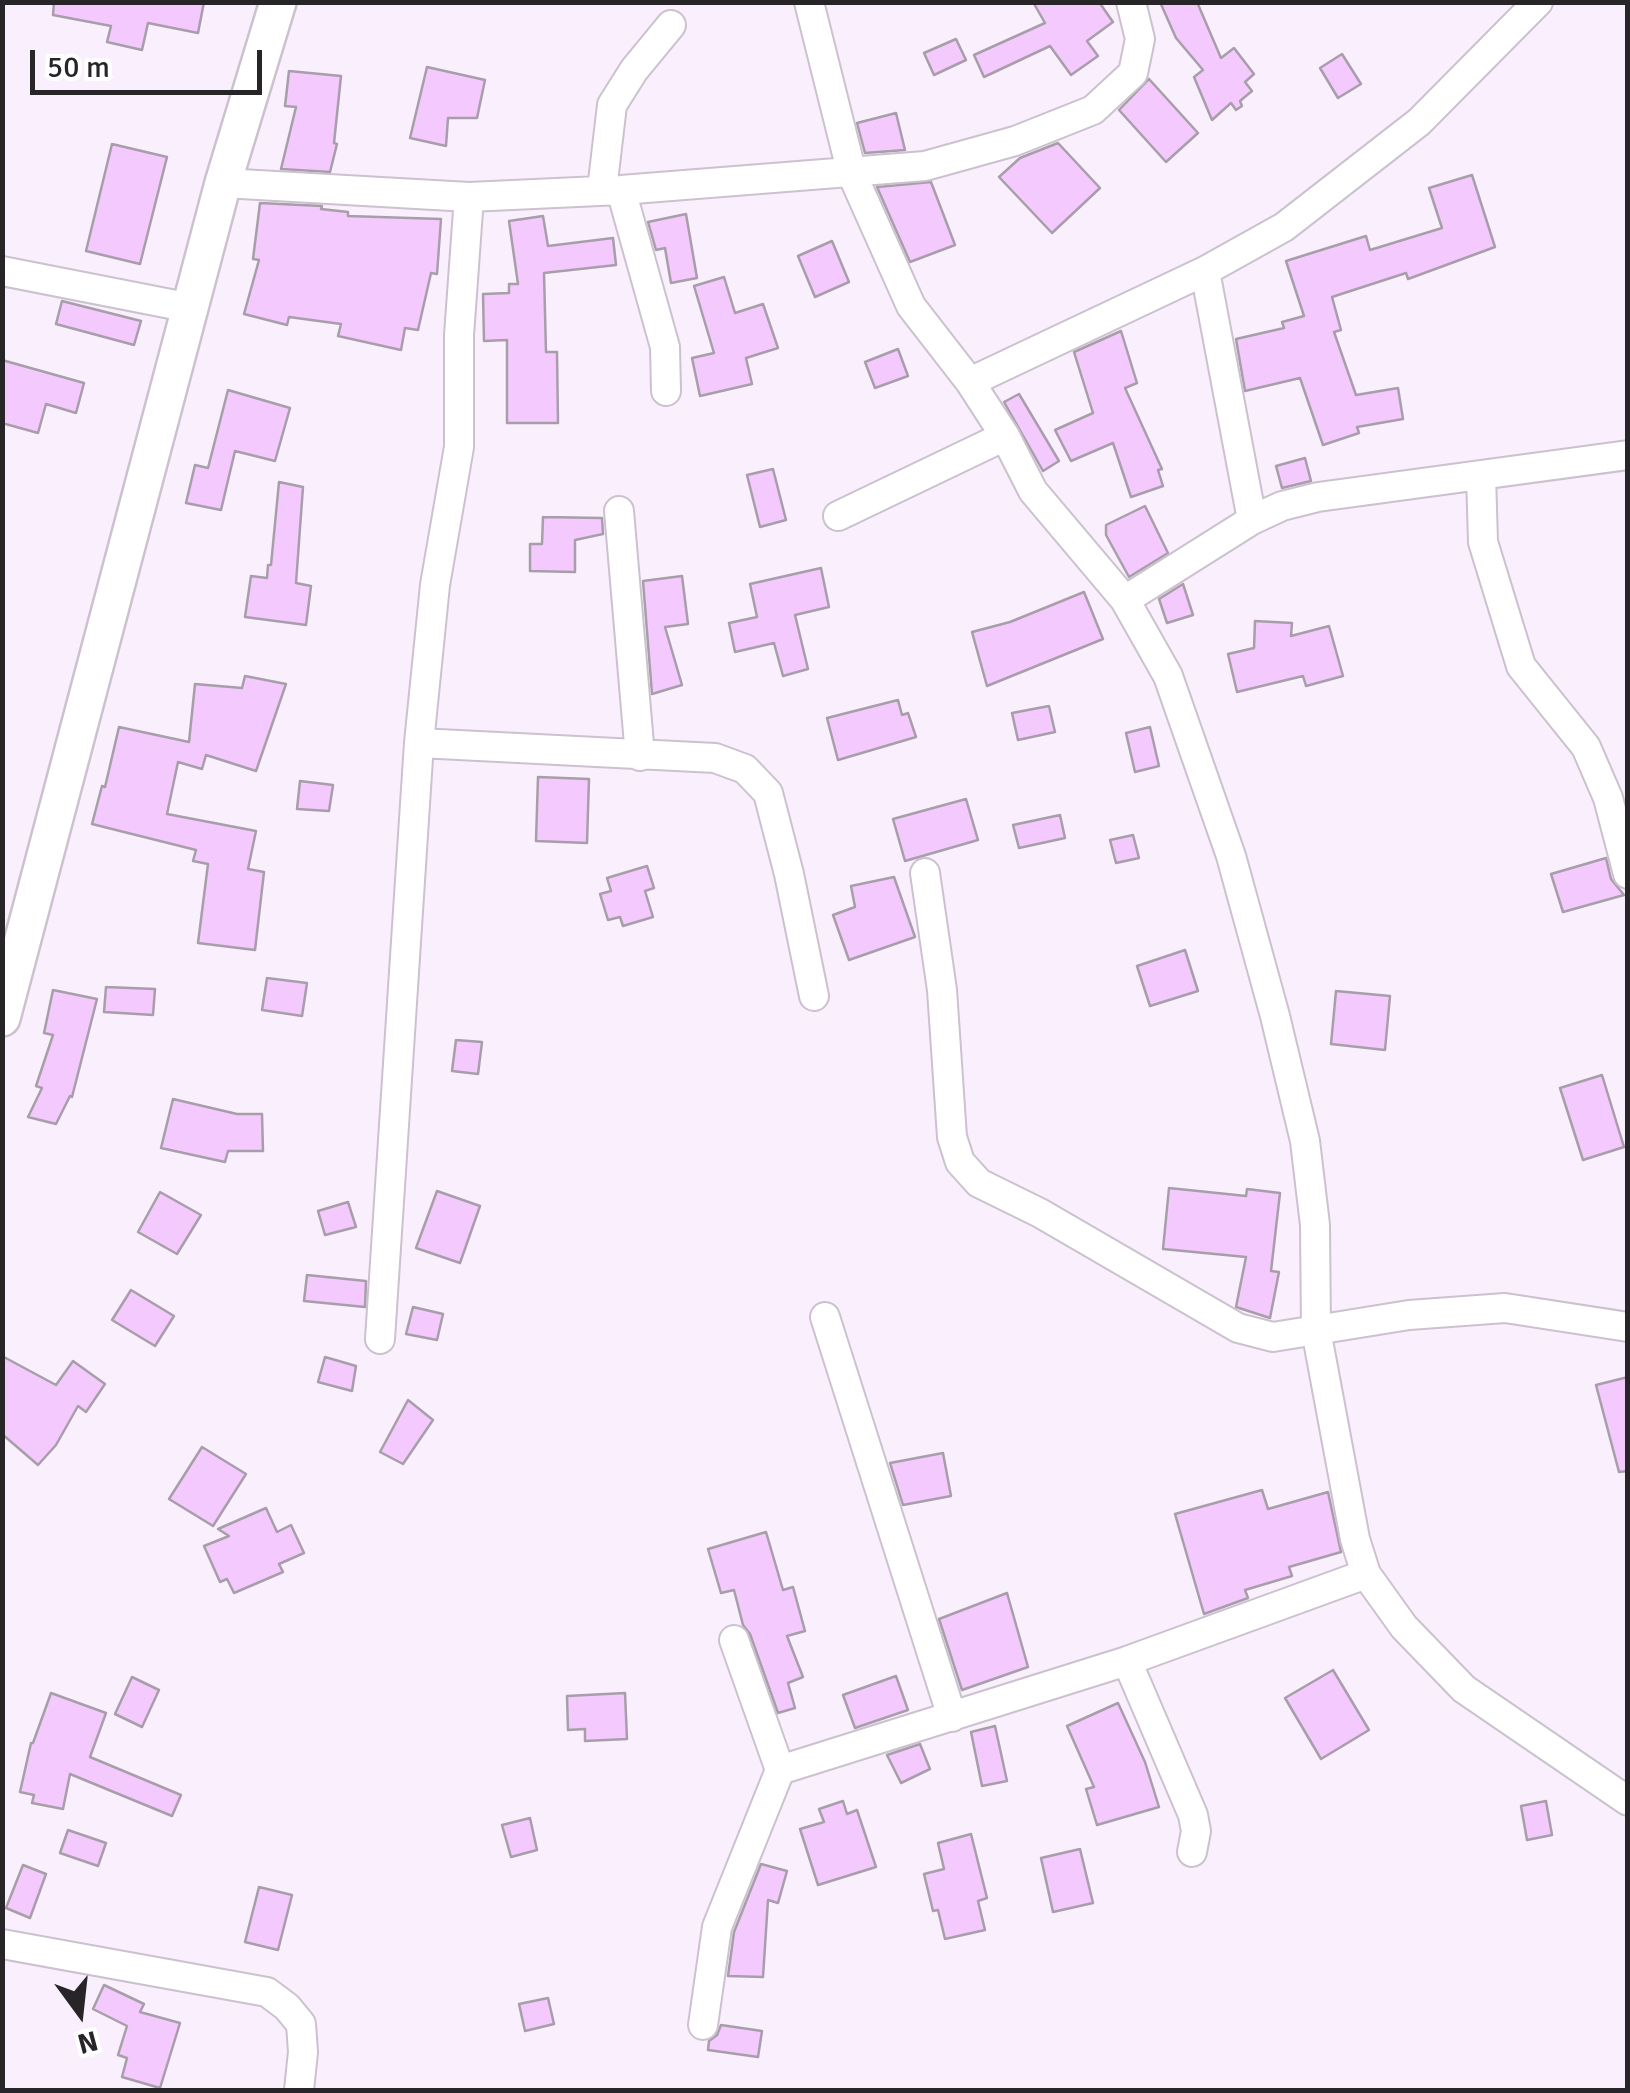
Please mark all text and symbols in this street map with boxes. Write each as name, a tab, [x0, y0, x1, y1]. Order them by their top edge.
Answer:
scale bar	[35, 30, 268, 92]
text: 50 m	[47, 49, 110, 86]
north arrow	[30, 1963, 130, 2063]
text: N	[74, 2023, 102, 2061]

